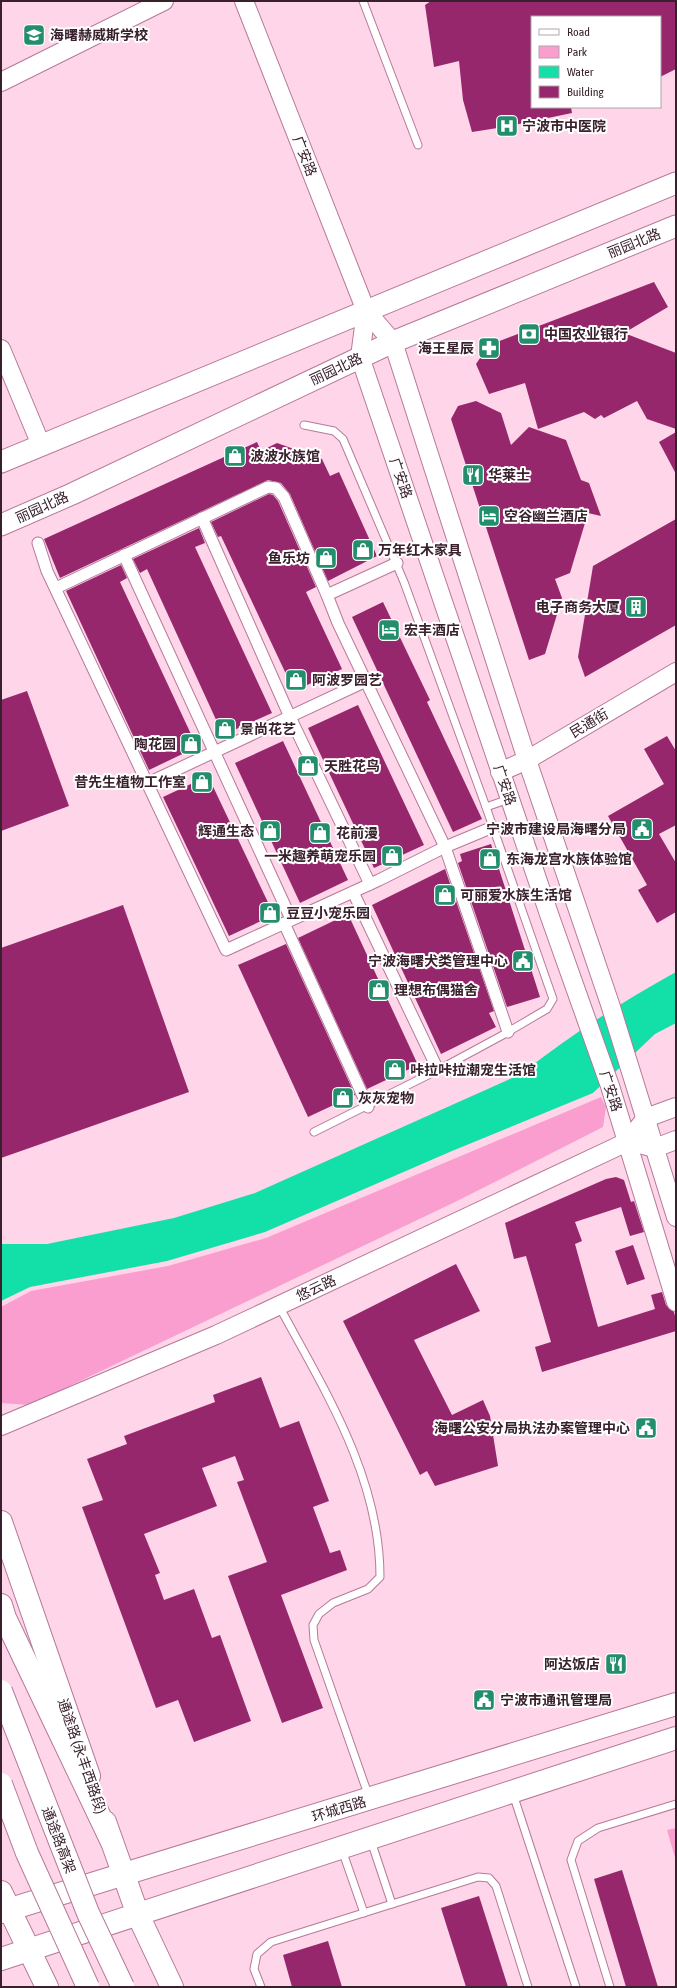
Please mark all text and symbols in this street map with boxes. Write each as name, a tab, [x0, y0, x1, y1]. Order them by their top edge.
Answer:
legend	[531, 16, 661, 108]
school or university icon: 海曙赫威斯学校	[21, 22, 47, 48]
text: Road	[567, 25, 590, 39]
place label: 海曙赫威斯学校	[50, 27, 148, 43]
text: Park	[567, 45, 588, 59]
text: Water	[567, 65, 594, 79]
text: Building	[567, 85, 605, 99]
hospital icon: 宁波市中医院	[494, 113, 520, 139]
place label: 宁波市中医院	[522, 118, 606, 134]
street label: 广安路	[290, 134, 320, 178]
street label: 丽园北路	[605, 225, 663, 261]
bank icon: 中国农业银行	[516, 321, 542, 347]
place label: 中国农业银行	[544, 326, 628, 342]
pharmacy icon: 海王星辰	[476, 335, 502, 361]
place label: 海王星辰	[418, 340, 474, 356]
street label: 丽园北路	[307, 350, 365, 388]
shop icon: 波波水族馆	[222, 443, 248, 469]
place label: 波波水族馆	[250, 448, 320, 464]
street label: 广安路	[387, 456, 415, 500]
restaurant icon: 华莱士	[460, 462, 486, 488]
place label: 华莱士	[488, 467, 530, 483]
street label: 丽园北路	[13, 488, 71, 526]
hotel icon: 空谷幽兰酒店	[476, 503, 502, 529]
place label: 空谷幽兰酒店	[504, 508, 588, 524]
shop icon: 万年红木家具	[350, 537, 376, 563]
place label: 万年红木家具	[378, 542, 462, 558]
shop icon: 鱼乐坊	[313, 545, 339, 571]
place label: 鱼乐坊	[268, 550, 310, 566]
building icon: 电子商务大厦	[623, 594, 649, 620]
place label: 电子商务大厦	[536, 599, 620, 615]
hotel icon: 宏丰酒店	[376, 617, 402, 643]
place label: 宏丰酒店	[404, 622, 460, 638]
shop icon: 阿波罗园艺	[283, 667, 309, 693]
place label: 阿波罗园艺	[312, 672, 382, 688]
street label: 民通街	[567, 705, 611, 741]
shop icon: 景尚花艺	[212, 716, 238, 742]
place label: 景尚花艺	[240, 721, 296, 737]
shop icon: 陶花园	[178, 731, 204, 757]
place label: 陶花园	[134, 736, 176, 752]
shop icon: 天胜花鸟	[295, 753, 321, 779]
place label: 天胜花鸟	[324, 758, 380, 774]
street label: 广安路	[491, 763, 519, 807]
shop icon: 昔先生植物工作室	[189, 769, 215, 795]
place label: 昔先生植物工作室	[74, 774, 186, 790]
public building icon: 宁波市建设局海曙分局	[629, 816, 655, 842]
shop icon: 辉通生态	[257, 818, 283, 844]
shop icon: 花前漫	[307, 820, 333, 846]
place label: 宁波市建设局海曙分局	[486, 821, 626, 837]
place label: 辉通生态	[198, 823, 254, 839]
place label: 花前漫	[336, 825, 378, 841]
shop icon: 一米趣养萌宠乐园	[379, 843, 405, 869]
shop icon: 东海龙宫水族体验馆	[477, 846, 503, 872]
place label: 一米趣养萌宠乐园	[264, 848, 376, 864]
place label: 东海龙宫水族体验馆	[506, 851, 632, 867]
shop icon: 可丽爱水族生活馆	[432, 882, 458, 908]
place label: 可丽爱水族生活馆	[460, 887, 572, 903]
shop icon: 豆豆小宠乐园	[257, 900, 283, 926]
place label: 豆豆小宠乐园	[286, 905, 370, 921]
public building icon: 宁波海曙犬类管理中心	[510, 948, 536, 974]
place label: 宁波海曙犬类管理中心	[368, 953, 508, 969]
shop icon: 理想布偶猫舍	[366, 977, 392, 1003]
place label: 理想布偶猫舍	[394, 982, 478, 998]
shop icon: 咔拉咔拉潮宠生活馆	[382, 1057, 408, 1083]
place label: 咔拉咔拉潮宠生活馆	[410, 1062, 536, 1078]
street label: 广安路	[597, 1069, 625, 1113]
shop icon: 灰灰宠物	[330, 1085, 356, 1111]
place label: 灰灰宠物	[358, 1090, 414, 1106]
street label: 悠云路	[294, 1272, 338, 1304]
public building icon: 海曙公安分局执法办案管理中心	[633, 1415, 659, 1441]
place label: 海曙公安分局执法办案管理中心	[434, 1420, 630, 1436]
restaurant icon: 阿达饭店	[603, 1651, 629, 1677]
place label: 阿达饭店	[544, 1656, 600, 1672]
public building icon: 宁波市通讯管理局	[471, 1687, 497, 1713]
place label: 宁波市通讯管理局	[500, 1692, 612, 1708]
street label: 通途路 (永丰西路段)	[55, 1696, 109, 1816]
street label: 环城西路	[310, 1793, 368, 1825]
street label: 通途路高架	[39, 1804, 79, 1876]

